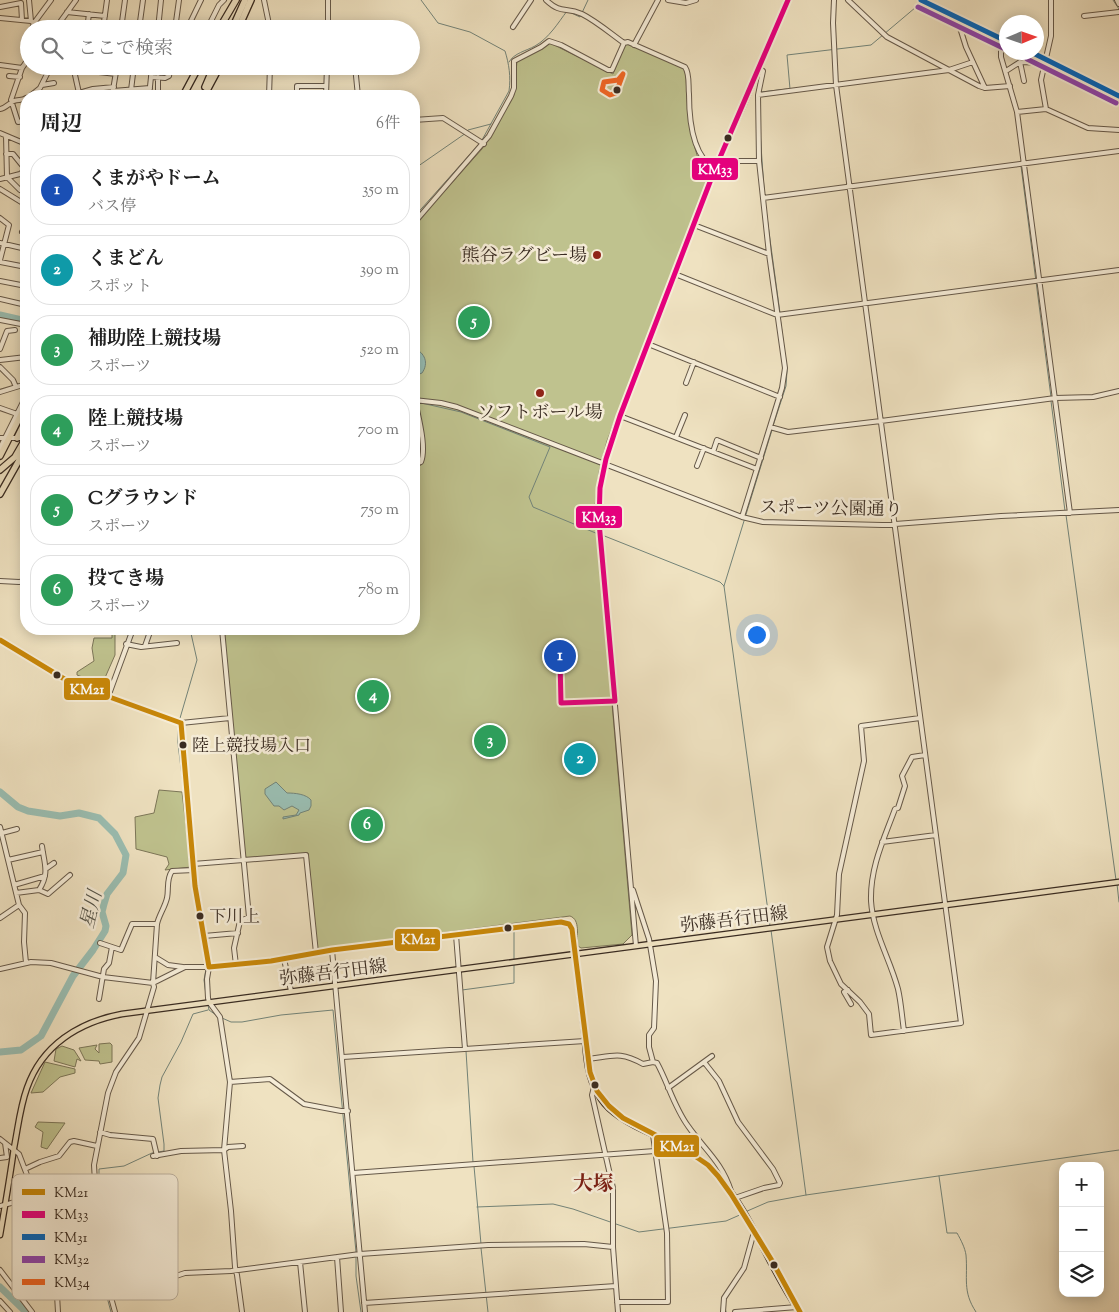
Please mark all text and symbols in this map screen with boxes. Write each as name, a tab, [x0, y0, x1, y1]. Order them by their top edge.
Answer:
north arrow	[999, 15, 1044, 60]
search box	[20, 20, 420, 75]
icon: search	[38, 34, 66, 62]
text: ここで検索	[78, 36, 173, 63]
unlabelled marker	[612, 85, 622, 95]
text: 周辺	[40, 110, 82, 140]
text: 6件	[376, 113, 400, 136]
unlabelled marker	[723, 133, 733, 143]
line badge: KM33	[691, 157, 739, 181]
text: KM33	[698, 161, 732, 181]
text: くまがやドーム	[88, 166, 221, 193]
text: 1	[54, 179, 60, 202]
text: 350 m	[362, 179, 399, 202]
text: バス停	[88, 196, 136, 219]
place label: 熊谷ラグビー場	[462, 244, 587, 270]
text: くまどん	[88, 246, 164, 273]
marker: 熊谷ラグビー場	[591, 249, 603, 261]
text: 2	[53, 259, 61, 282]
text: 390 m	[360, 259, 399, 282]
text: スポット	[88, 276, 152, 299]
pin: 5	[458, 303, 490, 341]
text: 補助陸上競技場	[88, 326, 221, 353]
text: 3	[54, 339, 60, 362]
text: 520 m	[361, 339, 399, 362]
text: スポーツ	[88, 356, 151, 379]
marker: ソフトボール場	[534, 387, 546, 399]
place label: ソフトボール場	[477, 401, 603, 427]
text: 陸上競技場	[88, 406, 183, 433]
text: 4	[53, 419, 61, 442]
text: 700 m	[358, 419, 399, 442]
text: スポーツ	[88, 436, 151, 459]
text: Cグラウンド	[88, 486, 198, 513]
street label: スポーツ公園通り	[759, 496, 903, 524]
text: 5	[54, 499, 60, 522]
text: 750 m	[360, 499, 399, 522]
line badge: KM33	[575, 505, 623, 529]
text: KM33	[582, 509, 616, 529]
text: スポーツ	[88, 516, 151, 539]
text: 投てき場	[88, 566, 164, 593]
text: 6	[53, 579, 61, 602]
text: 780 m	[358, 579, 399, 602]
text: スポーツ	[88, 596, 151, 619]
your location	[744, 622, 770, 648]
pin: 1	[544, 637, 576, 675]
unlabelled marker	[52, 670, 62, 680]
line badge: KM21	[63, 677, 111, 701]
pin: 4	[357, 677, 389, 715]
text: KM21	[70, 681, 104, 701]
pin: 3	[474, 722, 506, 760]
place label: 陸上競技場入口	[192, 735, 311, 759]
marker: 陸上競技場入口	[178, 740, 188, 750]
pin: 2	[564, 740, 596, 778]
pin: 6	[351, 806, 383, 844]
water label: 星川	[75, 886, 111, 931]
street label: 弥藤吾行田線	[679, 902, 789, 940]
place label: 下川上	[209, 906, 260, 930]
marker: 下川上	[195, 911, 205, 921]
unlabelled marker	[503, 923, 513, 933]
line badge: KM21	[394, 928, 441, 952]
text: KM21	[401, 931, 435, 951]
street label: 弥藤吾行田線	[278, 955, 388, 993]
unlabelled marker	[590, 1080, 600, 1090]
line badge: KM21	[653, 1134, 700, 1158]
text: KM21	[660, 1138, 694, 1158]
map controls	[1059, 1162, 1104, 1297]
button: +	[1059, 1162, 1104, 1207]
district label: 大塚	[573, 1171, 613, 1200]
legend	[12, 1174, 178, 1300]
text: KM21	[54, 1184, 89, 1204]
text: KM33	[54, 1206, 89, 1226]
button: −	[1059, 1207, 1104, 1252]
text: KM31	[54, 1229, 88, 1249]
text: KM32	[54, 1251, 90, 1271]
button: layers	[1059, 1252, 1104, 1297]
unlabelled marker	[769, 1260, 779, 1270]
text: KM34	[54, 1274, 90, 1294]

